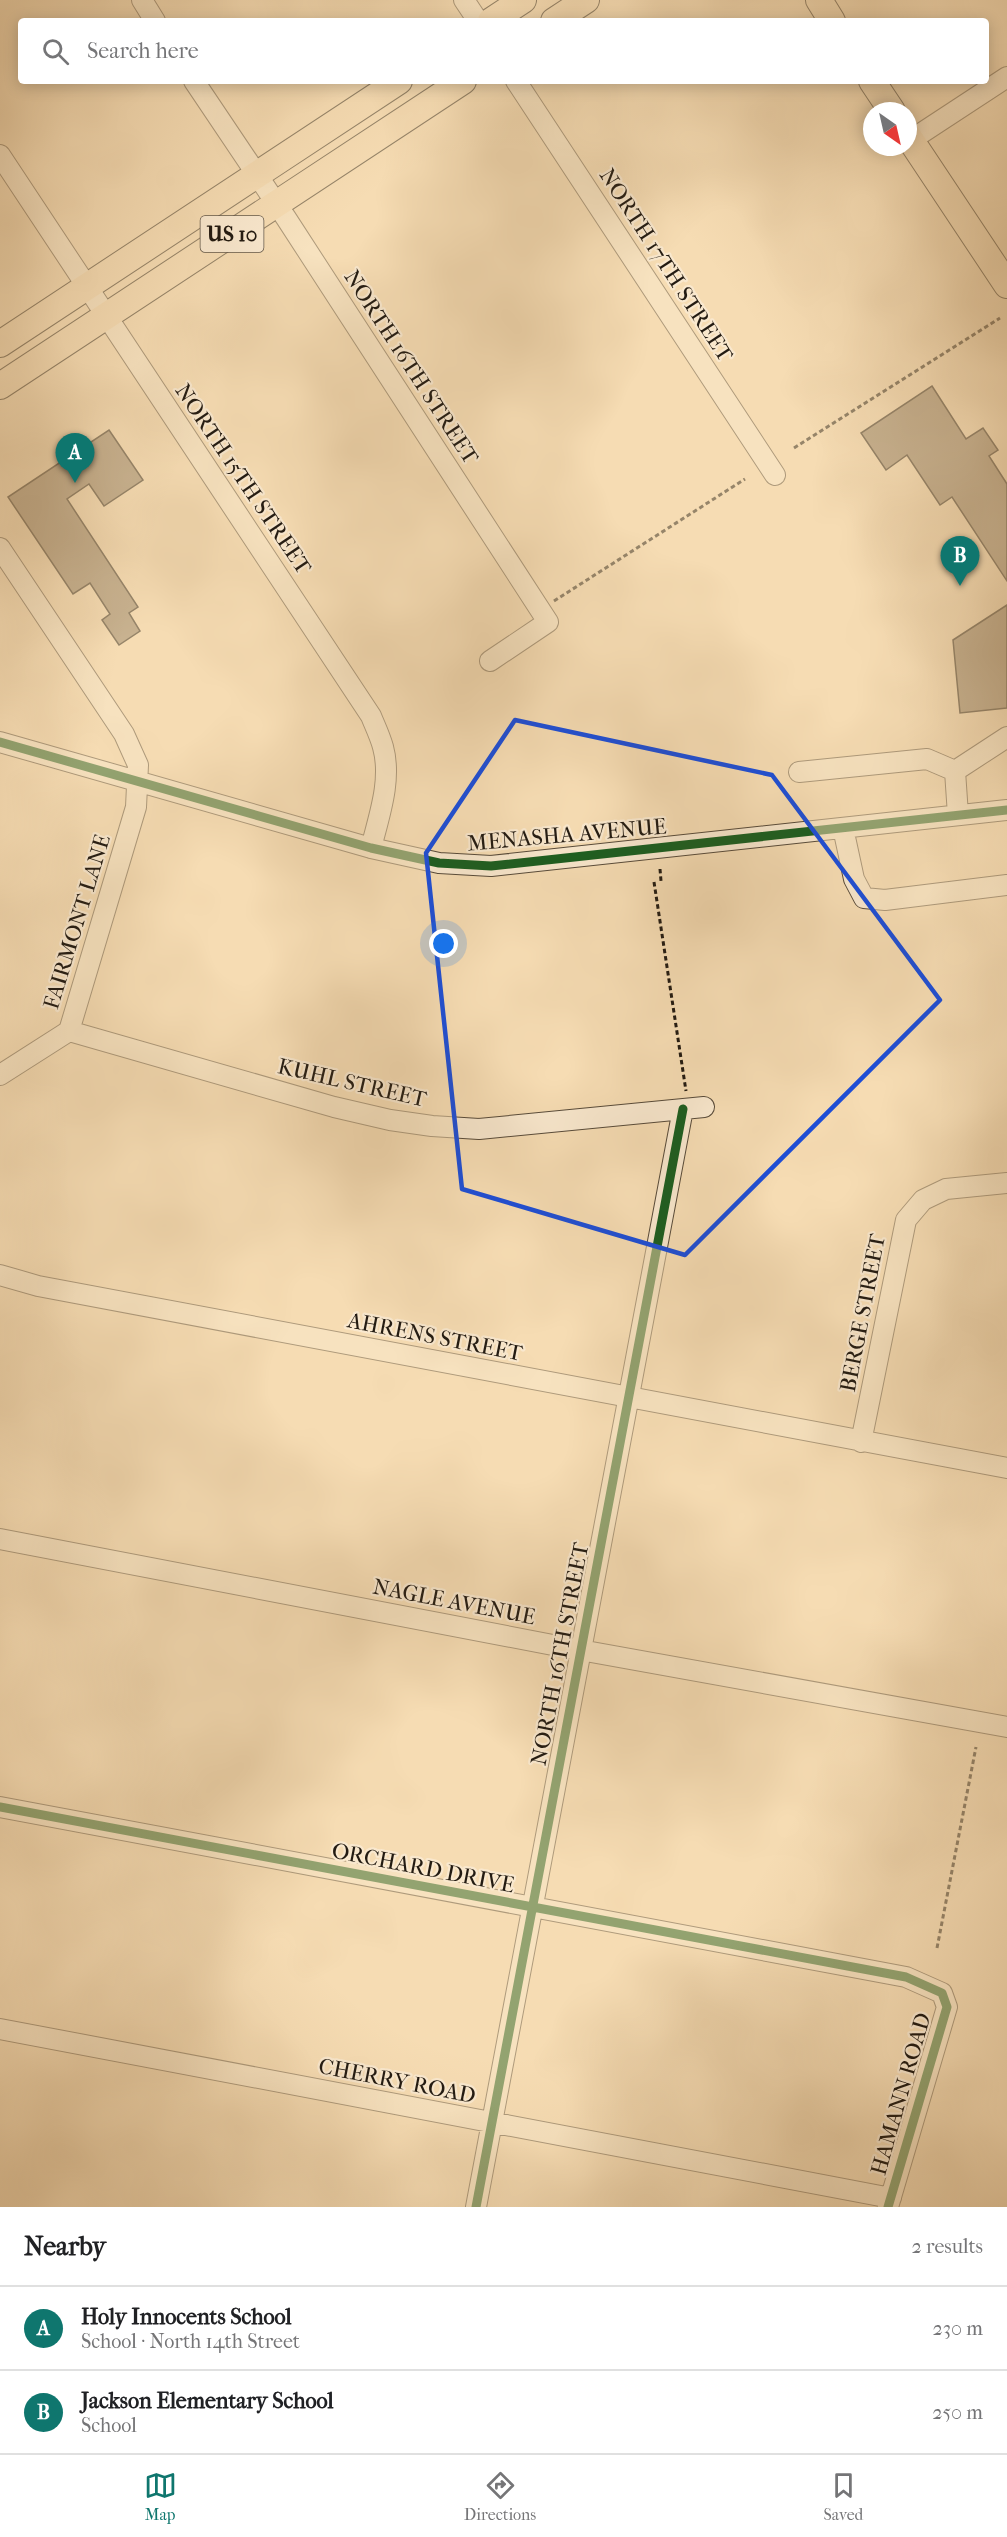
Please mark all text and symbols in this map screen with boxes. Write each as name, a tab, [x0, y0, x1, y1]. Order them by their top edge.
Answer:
search box	[18, 18, 989, 84]
icon: search	[39, 35, 72, 68]
text: Search here	[87, 38, 199, 64]
north arrow	[863, 102, 917, 156]
street label: NORTH 17TH STREET	[594, 164, 739, 367]
road number: US 10	[200, 216, 264, 252]
street label: NORTH 16TH STREET	[338, 265, 484, 470]
street label: NORTH 15TH STREET	[170, 379, 317, 580]
pin: A	[56, 434, 94, 483]
pin: B	[940, 536, 980, 586]
street label: MENASHA AVENUE	[466, 813, 668, 857]
street label: FAIRMONT LANE	[38, 831, 116, 1013]
your location	[429, 929, 458, 958]
street label: KUHL STREET	[275, 1053, 430, 1113]
street label: BERGE STREET	[835, 1231, 891, 1394]
street label: AHRENS STREET	[344, 1307, 526, 1367]
street label: NORTH 16TH STREET	[526, 1539, 595, 1768]
street label: NAGLE AVENUE	[371, 1574, 537, 1630]
street label: ORCHARD DRIVE	[330, 1838, 516, 1898]
street label: HAMANN ROAD	[865, 2010, 937, 2178]
street label: CHERRY ROAD	[316, 2053, 478, 2109]
text: Nearby	[24, 2231, 106, 2262]
text: 2 results	[912, 2235, 983, 2258]
text: Holy Innocents School	[81, 2304, 292, 2330]
text: A	[37, 2317, 50, 2340]
text: 230 m	[933, 2317, 983, 2340]
text: School · North 14th Street	[81, 2330, 300, 2353]
text: Jackson Elementary School	[81, 2388, 334, 2414]
text: B	[37, 2401, 50, 2424]
text: 250 m	[932, 2401, 983, 2424]
text: School	[81, 2414, 137, 2437]
tab: Map	[144, 2469, 177, 2524]
tab: Directions	[464, 2469, 536, 2524]
tab: Saved	[824, 2469, 863, 2524]

